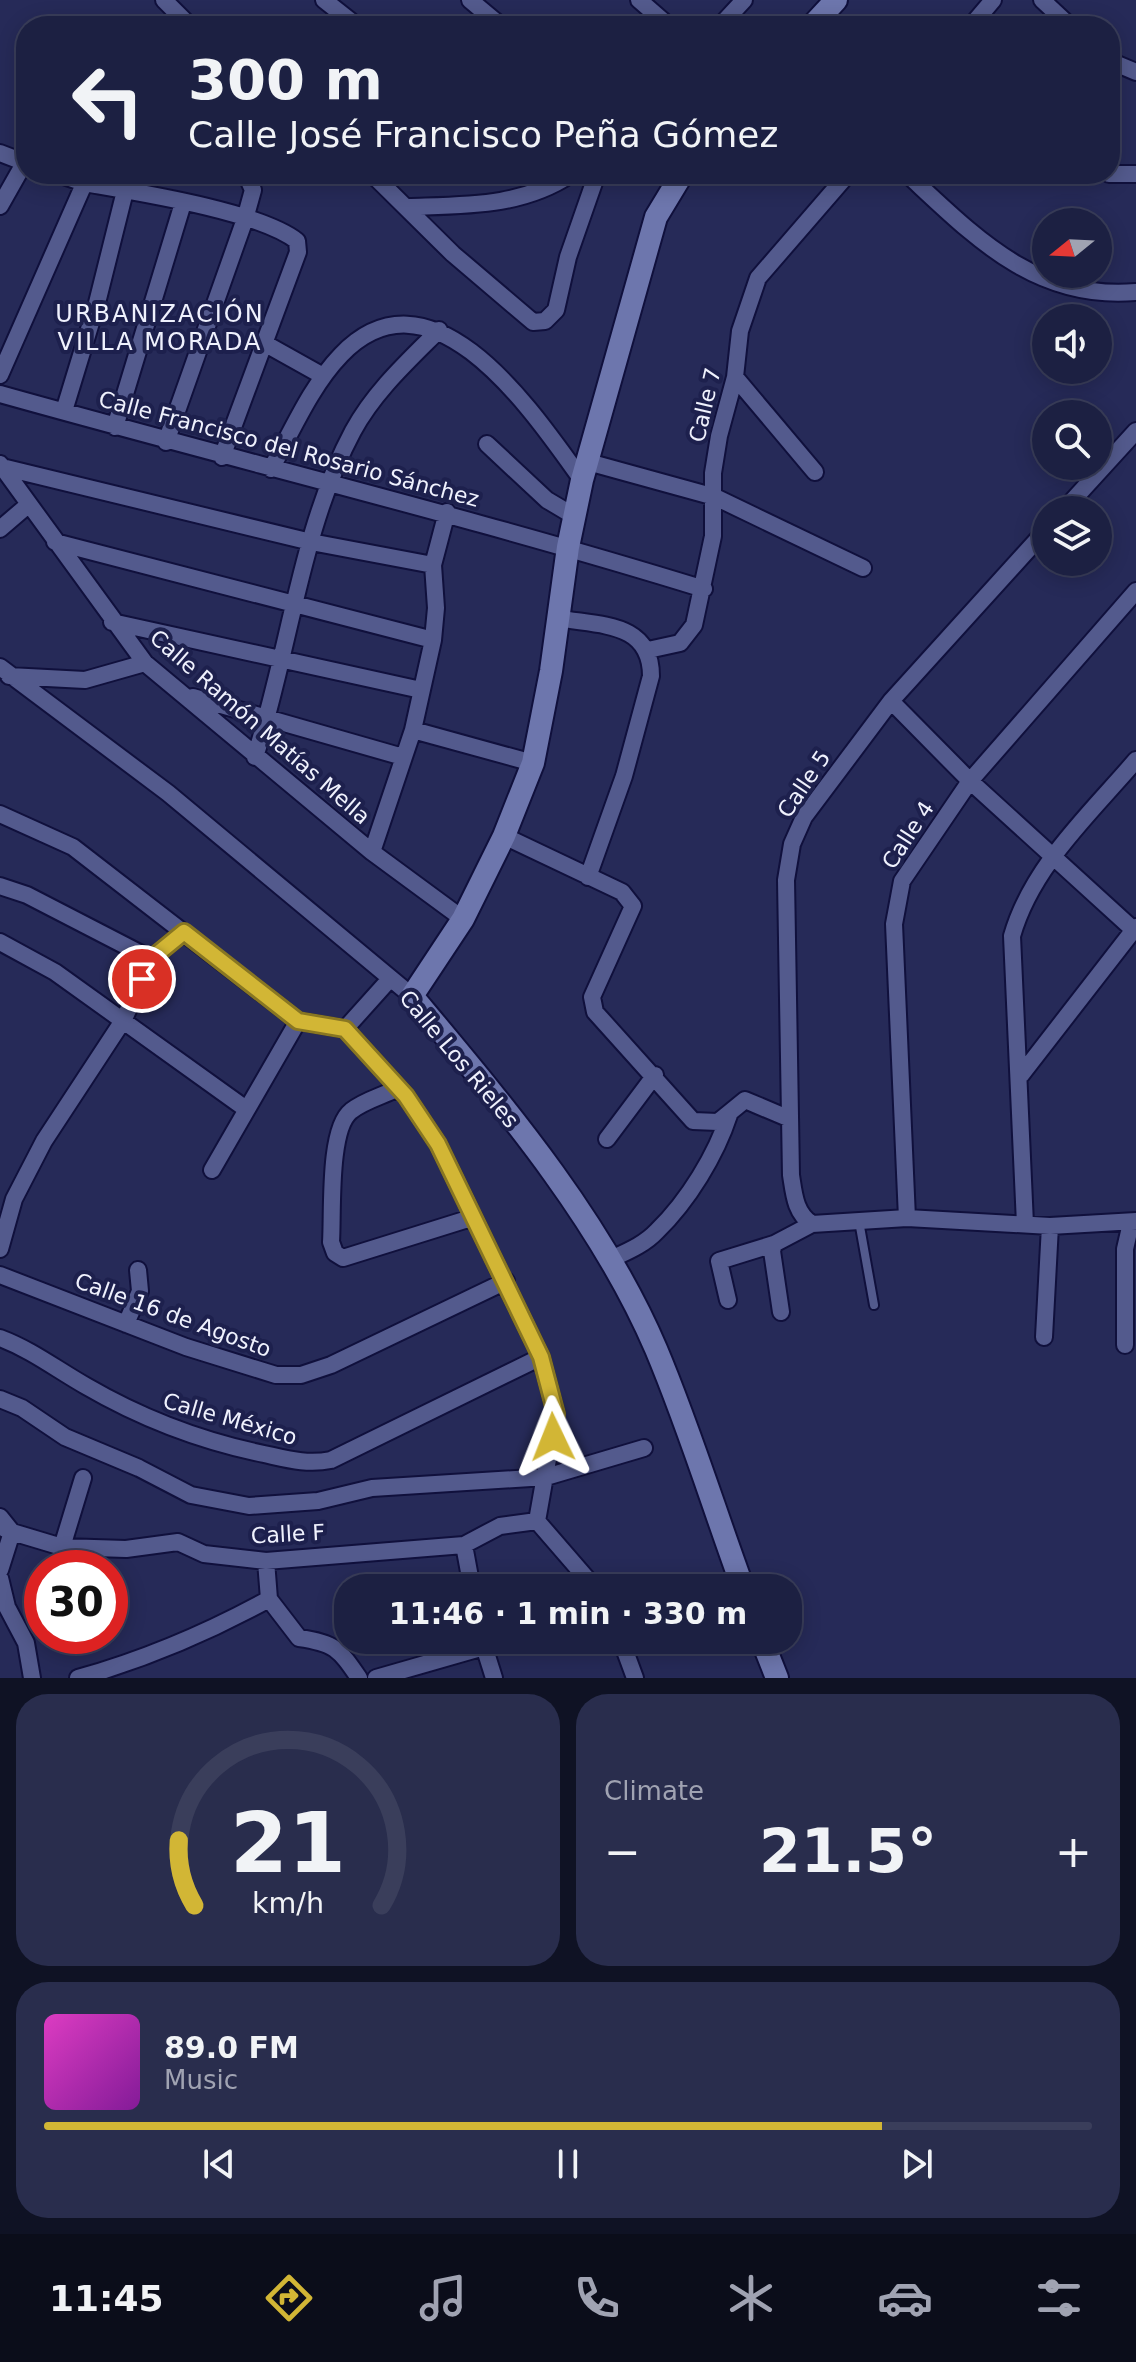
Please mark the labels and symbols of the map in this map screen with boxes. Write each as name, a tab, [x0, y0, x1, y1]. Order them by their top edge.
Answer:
north arrow	[1032, 208, 1112, 288]
district label: URBANIZACIÓN VILLA MORADA	[55, 298, 265, 356]
street label: Calle 7	[684, 365, 726, 445]
street label: Calle Francisco del Rosario Sánchez	[96, 386, 482, 512]
street label: Calle Ramón Matías Mella	[145, 625, 375, 829]
street label: Calle 5	[773, 746, 835, 822]
street label: Calle 4	[877, 796, 939, 874]
pin	[108, 945, 176, 1013]
street label: Calle Los Rieles	[394, 985, 524, 1133]
street label: Calle 16 de Agosto	[71, 1268, 275, 1362]
street label: Calle México	[160, 1388, 300, 1450]
position arrow	[511, 1395, 595, 1479]
street label: Calle F	[250, 1520, 326, 1548]
speed limit sign: 30	[24, 1550, 128, 1654]

